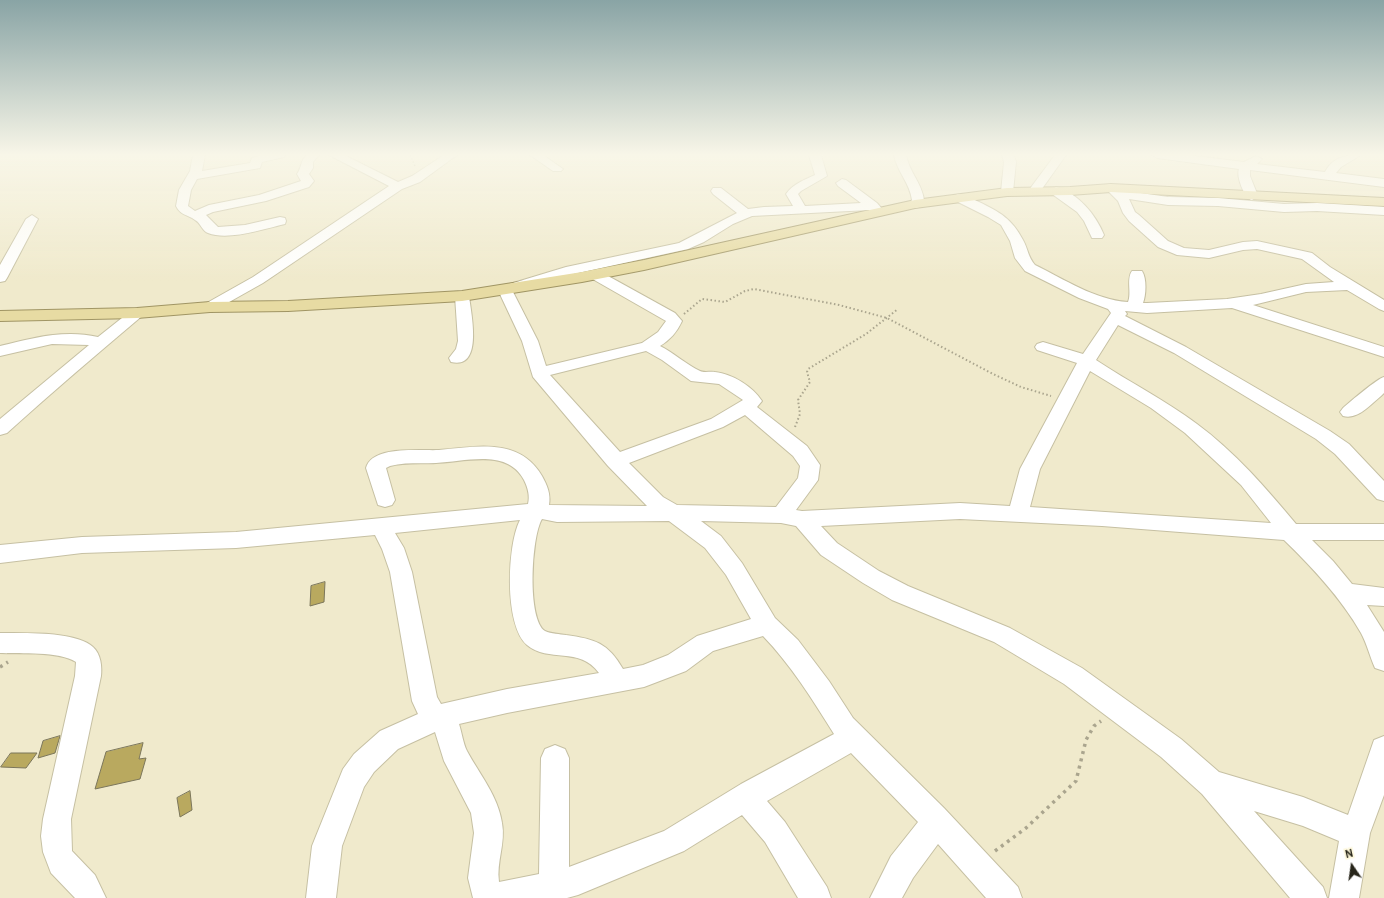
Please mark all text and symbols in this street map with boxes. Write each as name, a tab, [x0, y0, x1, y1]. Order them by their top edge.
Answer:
north arrow	[1332, 846, 1372, 886]
text: N	[1344, 847, 1355, 862]

